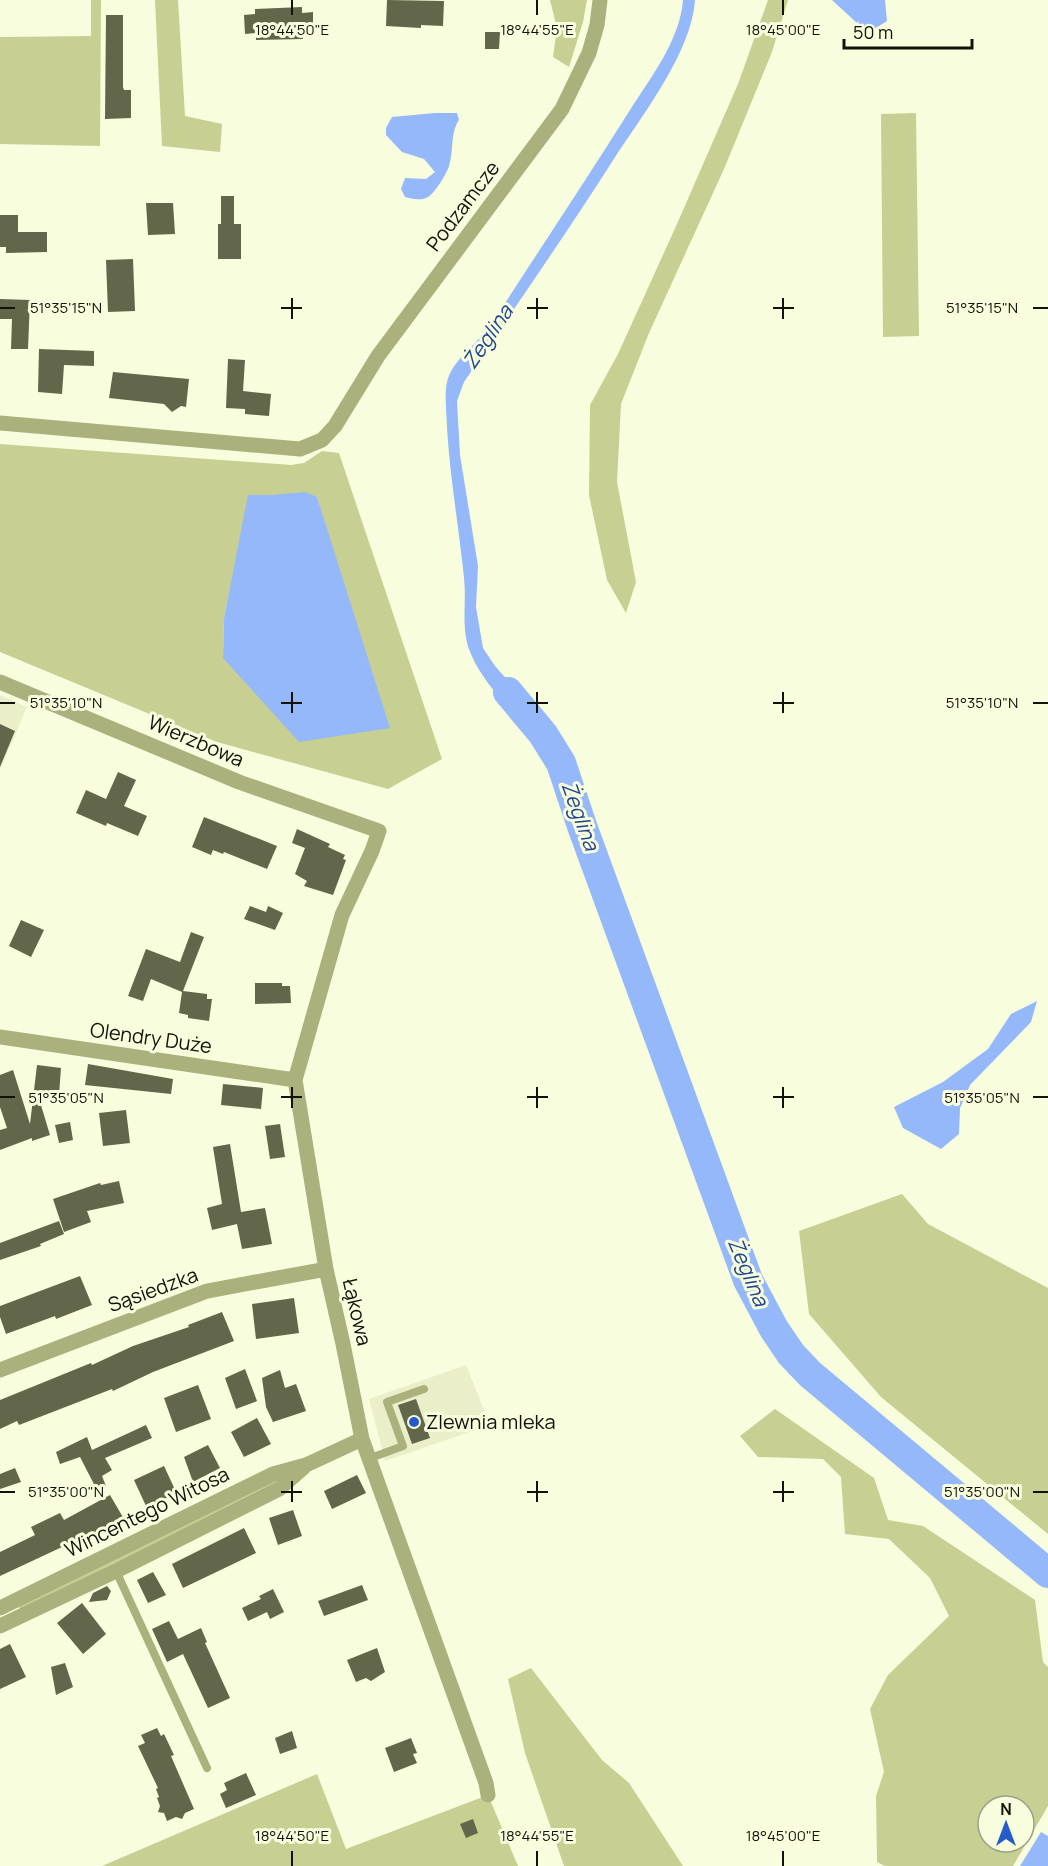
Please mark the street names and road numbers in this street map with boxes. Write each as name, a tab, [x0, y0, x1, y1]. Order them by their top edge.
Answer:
street label: Podzamcze	[420, 155, 505, 256]
street label: Wierzbowa	[144, 708, 248, 773]
street label: Olendry Duże	[88, 1016, 214, 1059]
street label: Sąsiedzka	[104, 1261, 202, 1318]
street label: Łąkowa	[337, 1275, 378, 1348]
street label: Wincentego Witosa	[60, 1460, 233, 1563]

